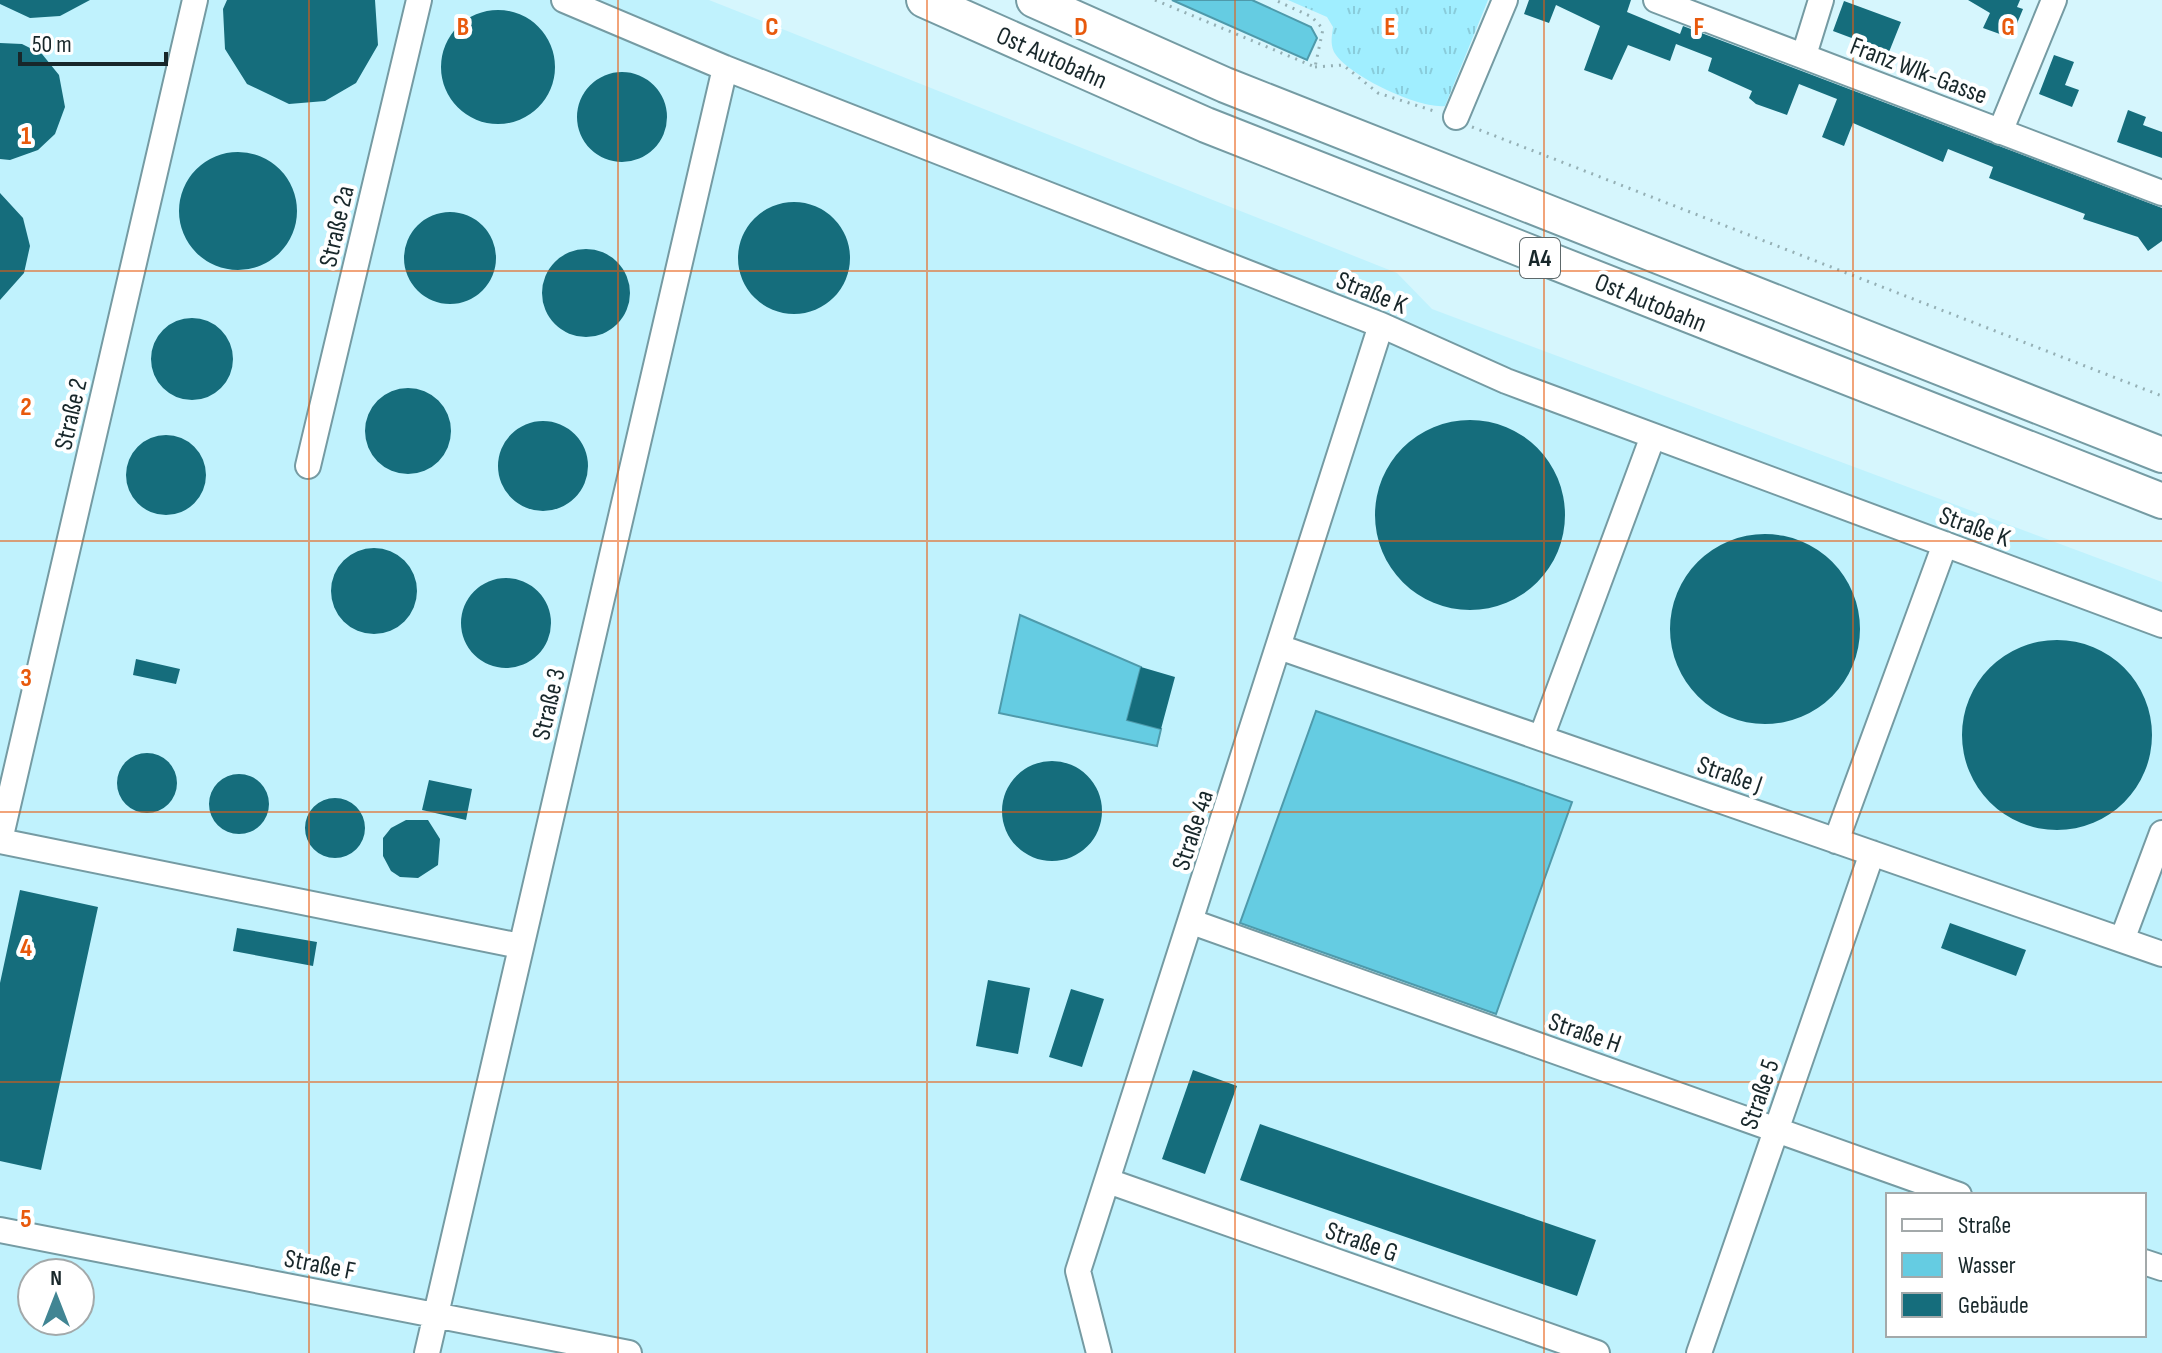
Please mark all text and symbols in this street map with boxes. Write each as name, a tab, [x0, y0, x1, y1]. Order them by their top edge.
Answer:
text: B	[457, 12, 469, 43]
text: C	[765, 12, 779, 43]
text: D	[1074, 12, 1088, 43]
text: E	[1384, 12, 1396, 43]
text: F	[1694, 12, 1705, 43]
text: G	[2001, 12, 2015, 43]
scale bar	[20, 16, 166, 66]
street label: Ost Autobahn	[991, 20, 1111, 96]
text: 50 m	[32, 30, 72, 59]
street label: Franz Wlk-Gasse	[1846, 31, 1991, 112]
text: 1	[21, 121, 31, 152]
street label: Straße 2a	[313, 183, 362, 270]
road number: A4	[1520, 238, 1560, 278]
street label: Straße K	[1332, 265, 1411, 322]
street label: Ost Autobahn	[1590, 267, 1711, 340]
street label: Straße 2	[48, 376, 95, 453]
text: 2	[20, 392, 32, 423]
street label: Straße K	[1935, 500, 2014, 555]
text: 3	[20, 663, 32, 694]
street label: Straße 3	[526, 666, 573, 743]
street label: Straße J	[1693, 750, 1766, 801]
street label: Straße 4a	[1166, 786, 1221, 874]
text: 4	[20, 933, 32, 964]
street label: Straße H	[1544, 1007, 1625, 1060]
street label: Straße 5	[1734, 1055, 1787, 1134]
legend	[1886, 1193, 2146, 1337]
text: 5	[20, 1204, 32, 1235]
text: Straße	[1958, 1211, 2011, 1240]
street label: Straße G	[1321, 1216, 1402, 1269]
street label: Straße F	[281, 1243, 358, 1288]
text: Wasser	[1958, 1251, 2016, 1280]
north arrow	[16, 1257, 96, 1337]
text: N	[50, 1265, 62, 1292]
text: Gebäude	[1958, 1291, 2029, 1320]

